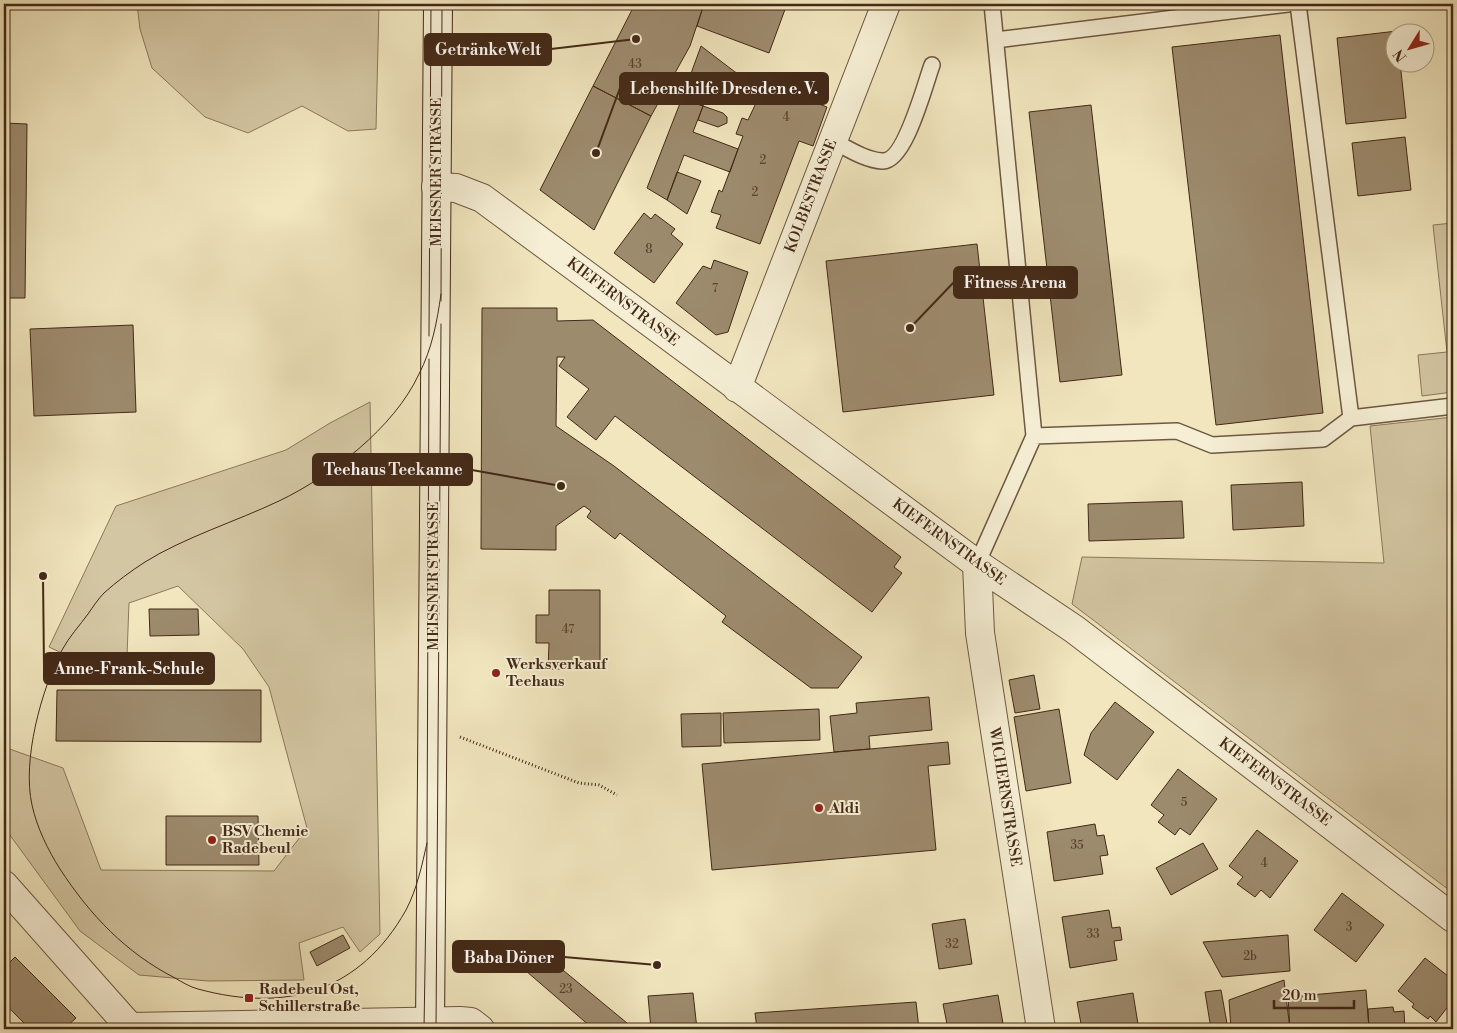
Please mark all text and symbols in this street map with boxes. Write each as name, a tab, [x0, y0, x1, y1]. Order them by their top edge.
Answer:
north arrow	[1384, 22, 1434, 72]
callout: GetränkeWelt	[425, 34, 551, 65]
text: GetränkeWelt	[435, 40, 541, 60]
text: N	[1390, 45, 1411, 65]
house number: 43	[628, 57, 642, 72]
callout: Lebenshilfe Dresden e. V.	[620, 73, 828, 104]
text: Lebenshilfe Dresden e. V.	[630, 79, 818, 99]
street label: MEISSNER STRASSE	[427, 98, 446, 246]
house number: 4	[782, 110, 790, 125]
street label: KOLBESTRASSE	[781, 136, 841, 256]
house number: 2	[760, 153, 767, 168]
house number: 2	[752, 185, 759, 200]
house number: 8	[645, 242, 653, 257]
street label: KIEFERNSTRASSE	[563, 254, 683, 350]
callout: Fitness Arena	[954, 267, 1077, 298]
text: Fitness Arena	[964, 273, 1067, 293]
house number: 7	[712, 281, 718, 296]
callout: Teehaus Teekanne	[313, 454, 472, 485]
text: Teehaus Teekanne	[323, 460, 463, 480]
street label: KIEFERNSTRASSE	[888, 494, 1010, 590]
street label: MEISSNER STRASSE	[424, 502, 443, 650]
house number: 47	[562, 622, 574, 637]
callout: Anne-Frank-Schule	[44, 653, 214, 684]
place label: Werksverkauf Teehaus	[505, 655, 608, 691]
text: Anne-Frank-Schule	[53, 659, 204, 679]
marker: Werksverkauf Teehaus	[490, 667, 502, 679]
street label: WICHERNSTRASSE	[984, 725, 1025, 868]
street label: KIEFERNSTRASSE	[1215, 734, 1335, 830]
house number: 5	[1181, 795, 1188, 810]
place label: Aldi	[828, 799, 859, 818]
marker: Aldi	[813, 802, 825, 814]
place label: BSV Chemie Radebeul	[222, 822, 308, 858]
marker: BSV Chemie Radebeul	[206, 834, 218, 846]
house number: 35	[1070, 838, 1084, 853]
house number: 4	[1260, 856, 1268, 871]
house number: 3	[1346, 920, 1353, 935]
house number: 33	[1086, 927, 1100, 942]
house number: 32	[945, 937, 959, 952]
callout: Baba Döner	[453, 941, 564, 972]
text: Baba Döner	[464, 948, 554, 968]
house number: 2b	[1243, 949, 1257, 964]
scale bar	[1274, 978, 1354, 1010]
place label: Radebeul Ost, Schillerstraße	[259, 980, 360, 1016]
house number: 23	[559, 982, 573, 997]
text: 20 m	[1282, 986, 1317, 1005]
marker: Radebeul Ost, Schillerstraße	[243, 992, 255, 1004]

